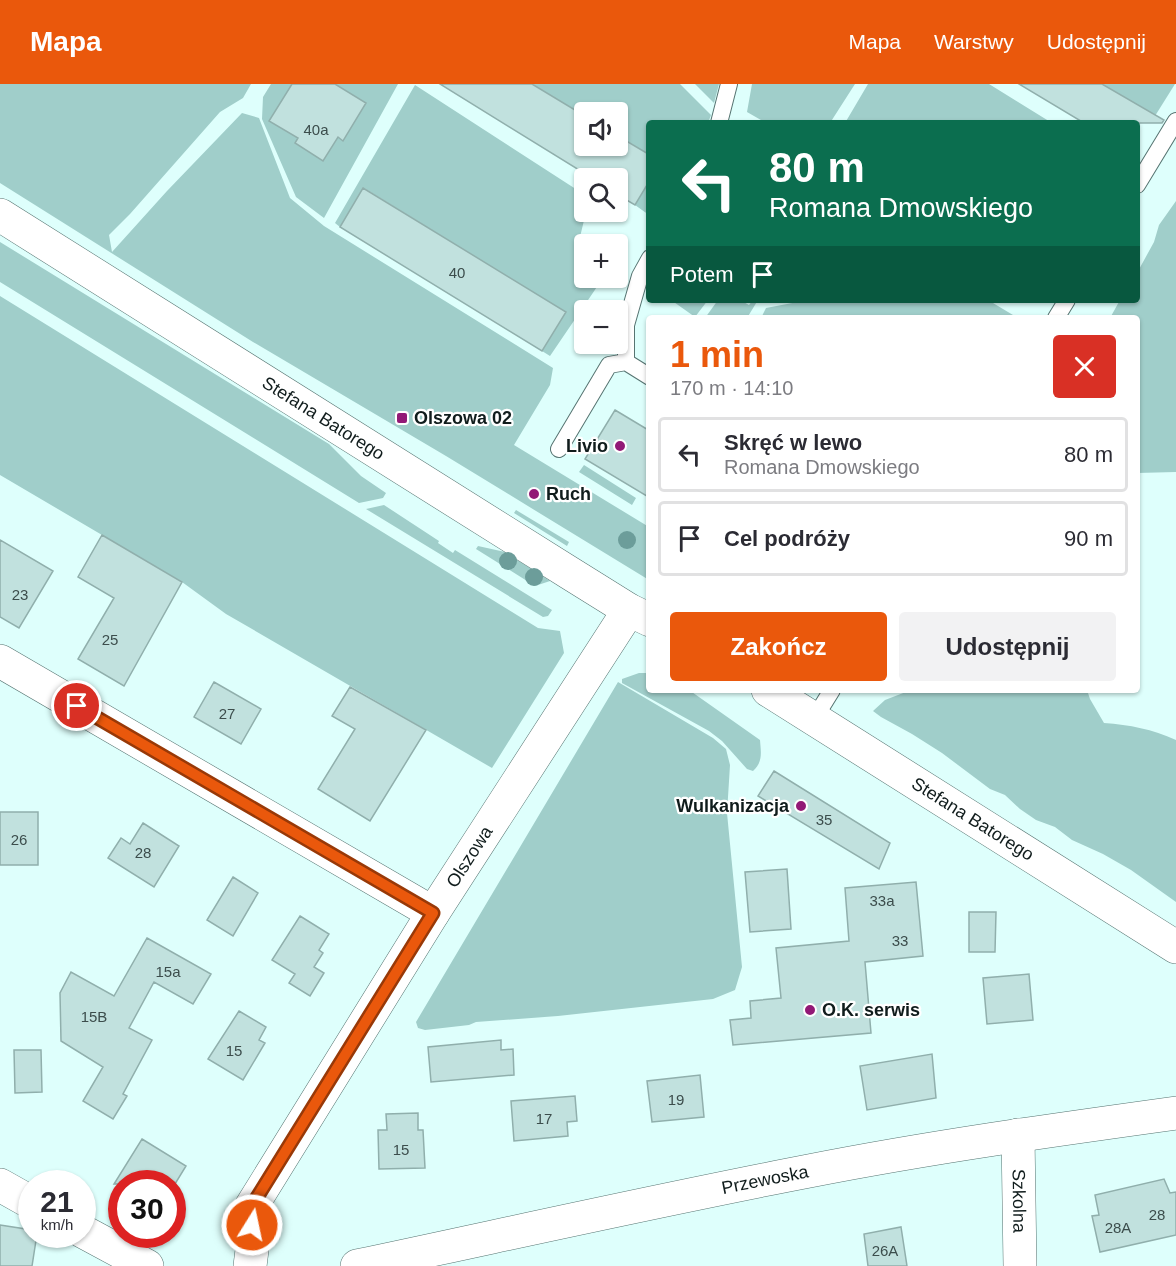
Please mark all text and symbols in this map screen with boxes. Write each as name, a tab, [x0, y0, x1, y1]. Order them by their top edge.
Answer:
text: Mapa	[30, 26, 102, 57]
text: Mapa	[849, 30, 901, 53]
text: Warstwy	[934, 30, 1014, 53]
text: Udostępnij	[1047, 30, 1146, 53]
map controls	[574, 102, 628, 354]
button: sound	[574, 102, 628, 156]
house number: 40a	[303, 121, 329, 138]
icon: left	[670, 144, 748, 222]
text: 80 m	[769, 144, 865, 191]
button: search	[574, 168, 628, 222]
text: Romana Dmowskiego	[769, 193, 1033, 223]
button: +	[574, 234, 628, 288]
icon: arrive	[746, 258, 779, 291]
text: Potem	[670, 262, 734, 287]
house number: 40	[449, 264, 465, 281]
button: −	[574, 300, 628, 354]
text: 1 min	[670, 334, 764, 375]
button: close	[1053, 335, 1116, 398]
street label: Stefana Batorego	[259, 372, 388, 464]
text: 170 m · 14:10	[670, 377, 793, 399]
place label: Olszowa 02	[414, 408, 512, 428]
marker: Olszowa 02	[395, 411, 409, 425]
text: Skręć w lewo	[724, 430, 862, 455]
place label: Livio	[566, 436, 608, 456]
icon: left	[673, 438, 706, 471]
marker: Livio	[613, 439, 627, 453]
text: 80 m	[1064, 442, 1113, 467]
text: Romana Dmowskiego	[724, 456, 920, 478]
place label: Ruch	[546, 484, 591, 504]
marker: Ruch	[527, 487, 541, 501]
icon: arrive	[673, 522, 706, 555]
text: Cel podróży	[724, 526, 850, 551]
text: 90 m	[1064, 526, 1113, 551]
house number: 23	[12, 586, 28, 603]
button: Zakończ	[670, 612, 887, 681]
button: Udostępnij	[899, 612, 1116, 681]
house number: 25	[102, 631, 118, 648]
pin	[51, 680, 102, 731]
icon: arrive	[60, 689, 93, 722]
house number: 27	[219, 705, 235, 722]
street label: Stefana Batorego	[908, 773, 1037, 865]
place label: Wulkanizacja	[676, 796, 790, 816]
marker: Wulkanizacja	[794, 799, 808, 813]
house number: 35	[816, 811, 832, 828]
street label: Olszowa	[442, 822, 497, 891]
house number: 26	[11, 831, 27, 848]
house number: 28	[135, 844, 151, 861]
house number: 33a	[869, 892, 895, 909]
house number: 33	[892, 932, 908, 949]
house number: 15a	[155, 963, 181, 980]
place label: O.K. serwis	[822, 1000, 920, 1020]
marker: O.K. serwis	[803, 1003, 817, 1017]
house number: 15B	[81, 1008, 107, 1025]
house number: 15	[226, 1042, 242, 1059]
house number: 19	[668, 1091, 684, 1108]
house number: 17	[536, 1110, 552, 1127]
house number: 15	[393, 1141, 409, 1158]
street label: Przewoska	[720, 1161, 811, 1198]
street label: Szkolna	[1009, 1169, 1030, 1234]
speed limit sign: 30	[108, 1170, 186, 1248]
text: 21	[40, 1185, 74, 1218]
position arrow	[220, 1193, 284, 1257]
house number: 28	[1149, 1206, 1165, 1223]
text: km/h	[41, 1216, 73, 1233]
house number: 28A	[1105, 1219, 1131, 1236]
house number: 26A	[872, 1242, 898, 1259]

